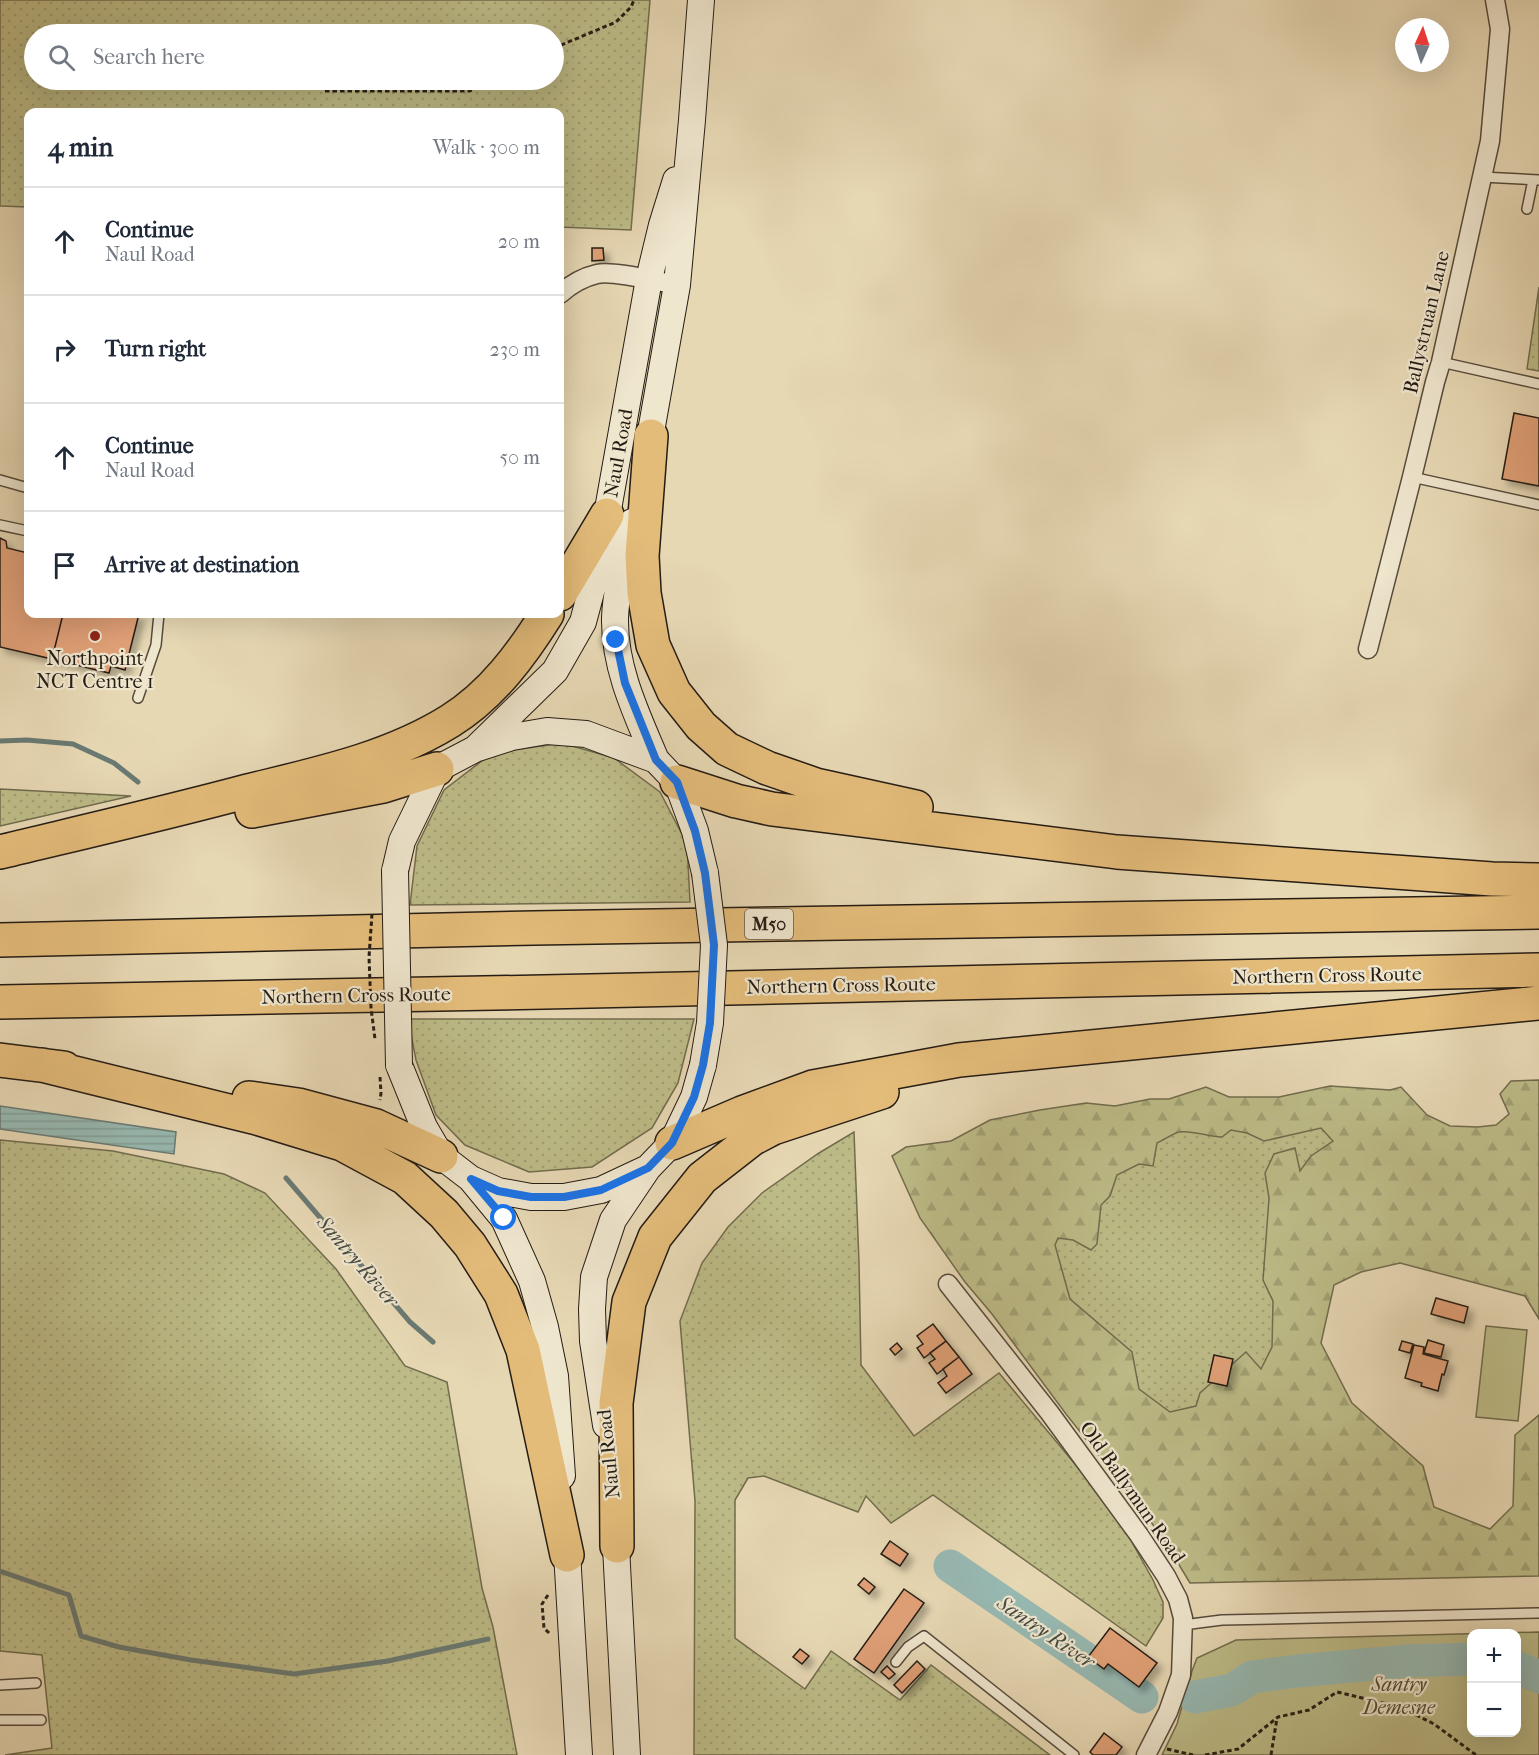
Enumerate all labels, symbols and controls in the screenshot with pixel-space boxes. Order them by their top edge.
north arrow [1395,18,1449,72]
search box [24,24,564,90]
icon: search [45,41,78,74]
text: Search here [93,44,205,70]
text: 4 min [48,132,113,163]
text: Walk · 300 m [433,136,540,159]
text: Continue [105,217,194,243]
icon: ahead [48,225,81,258]
text: 20 m [498,230,540,253]
text: Naul Road [105,243,195,266]
street label: Ballystruan Lane [1399,248,1454,396]
icon: right [48,333,81,366]
text: Turn right [105,336,206,362]
text: 230 m [490,338,540,361]
street label: Naul Road [599,406,638,499]
text: Continue [105,433,194,459]
icon: ahead [48,441,81,474]
text: 50 m [499,446,540,469]
text: Naul Road [105,459,195,482]
icon: arrive [48,549,81,582]
text: Arrive at destination [105,552,299,578]
route end [602,626,628,652]
marker: Northpoint NCT Centre 1 [88,629,102,643]
place label: Northpoint NCT Centre 1 [36,647,154,693]
road number: M50 [745,909,793,939]
street label: Northern Cross Route [1232,962,1422,989]
street label: Northern Cross Route [746,972,936,999]
street label: Northern Cross Route [261,982,451,1009]
route start [490,1204,516,1230]
water label: Santry River [311,1210,405,1313]
street label: Naul Road [592,1407,625,1500]
street label: Old Ballymun Road [1075,1417,1191,1569]
water label: Santry River [992,1590,1101,1674]
map controls [1467,1629,1521,1737]
button: + [1467,1629,1521,1683]
park label: Santry Demesne [1361,1673,1436,1719]
button: − [1467,1683,1521,1737]

